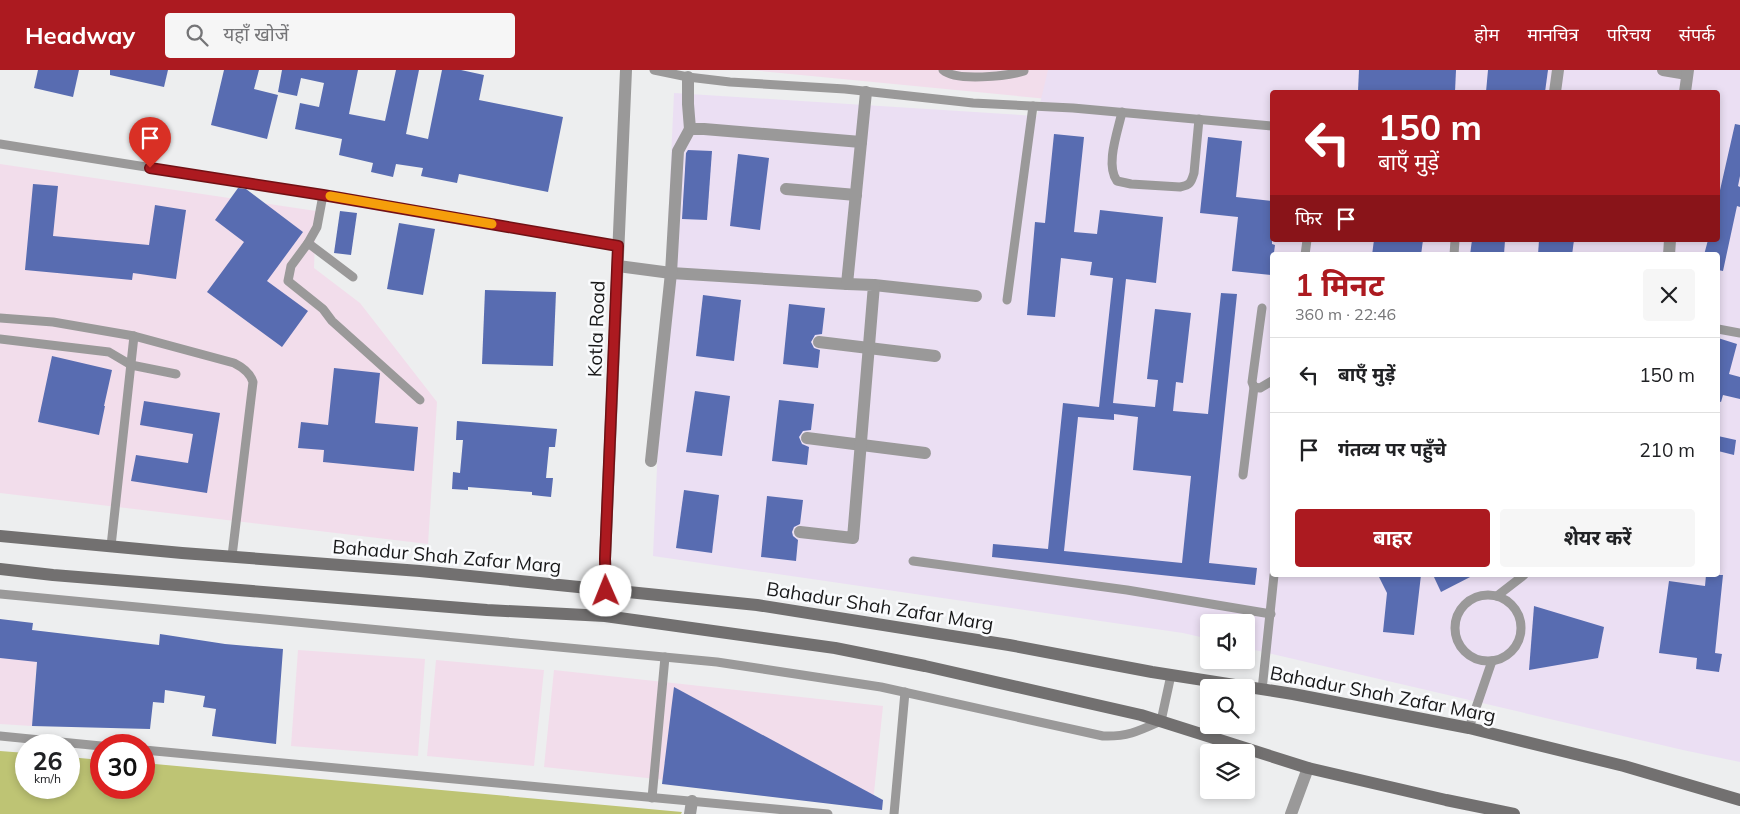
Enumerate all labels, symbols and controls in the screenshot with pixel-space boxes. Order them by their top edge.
search box [165,13,515,58]
text: Headway [25,20,135,50]
icon: search [183,21,211,49]
text: यहाँ खोजें [223,22,289,46]
text: होम [1474,23,1499,46]
text: मानचित्र [1527,23,1579,46]
text: परिचय [1607,23,1651,46]
text: संपर्क [1679,23,1715,46]
text: 150 m [1378,105,1482,149]
icon: left [1295,110,1360,175]
pin [129,117,171,168]
icon: arrive [136,124,164,152]
text: बाएँ मुड़ें [1378,148,1439,176]
icon: arrive [1332,205,1360,233]
text: फिर [1295,206,1322,230]
text: 1 मिनट [1295,266,1384,304]
button: close [1643,269,1695,321]
street label: Kotla Road [582,280,610,378]
text: 360 m · 22:46 [1295,304,1396,324]
icon: left [1295,361,1323,389]
text: बाएँ मुड़ें [1338,362,1395,386]
text: 150 m [1639,363,1695,387]
icon: arrive [1295,436,1323,464]
text: गंतव्य पर पहुँचे [1338,437,1446,461]
text: 210 m [1639,438,1695,462]
button: बाहर [1295,509,1490,567]
button: शेयर करें [1500,509,1695,567]
street label: Bahadur Shah Zafar Marg [332,534,562,578]
position arrow [579,564,631,616]
street label: Bahadur Shah Zafar Marg [765,576,995,636]
map controls [1200,614,1255,799]
button: sound [1200,614,1255,669]
street label: Bahadur Shah Zafar Marg [1268,660,1498,728]
button: search [1200,679,1255,734]
speed limit sign: 30 [90,734,155,799]
button: layers [1200,744,1255,799]
text: 26 [32,745,63,776]
text: km/h [34,771,61,786]

